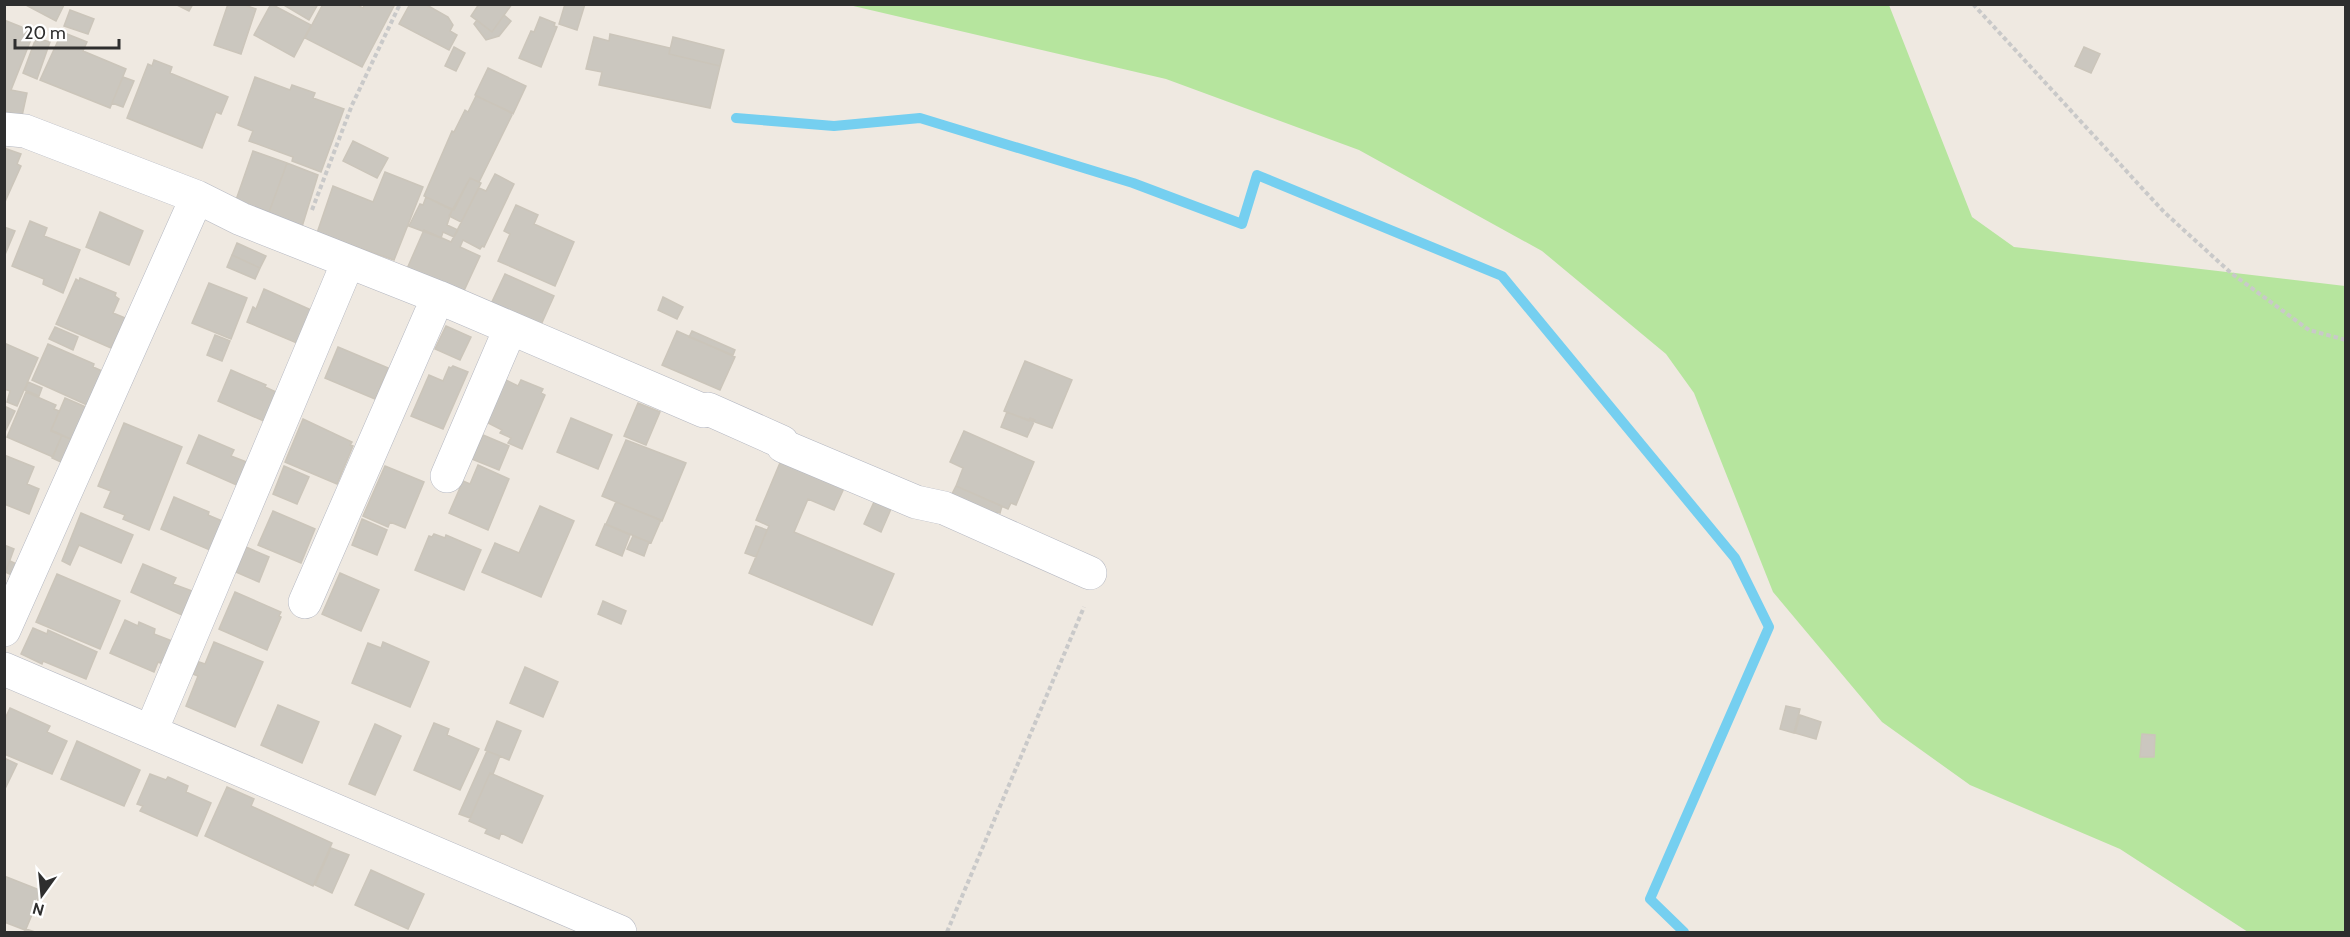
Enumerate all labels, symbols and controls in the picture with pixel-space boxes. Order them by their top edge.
scale bar [15,12,118,50]
text: 20 m [24,22,66,44]
north arrow [12,865,72,925]
text: N [30,898,46,920]

